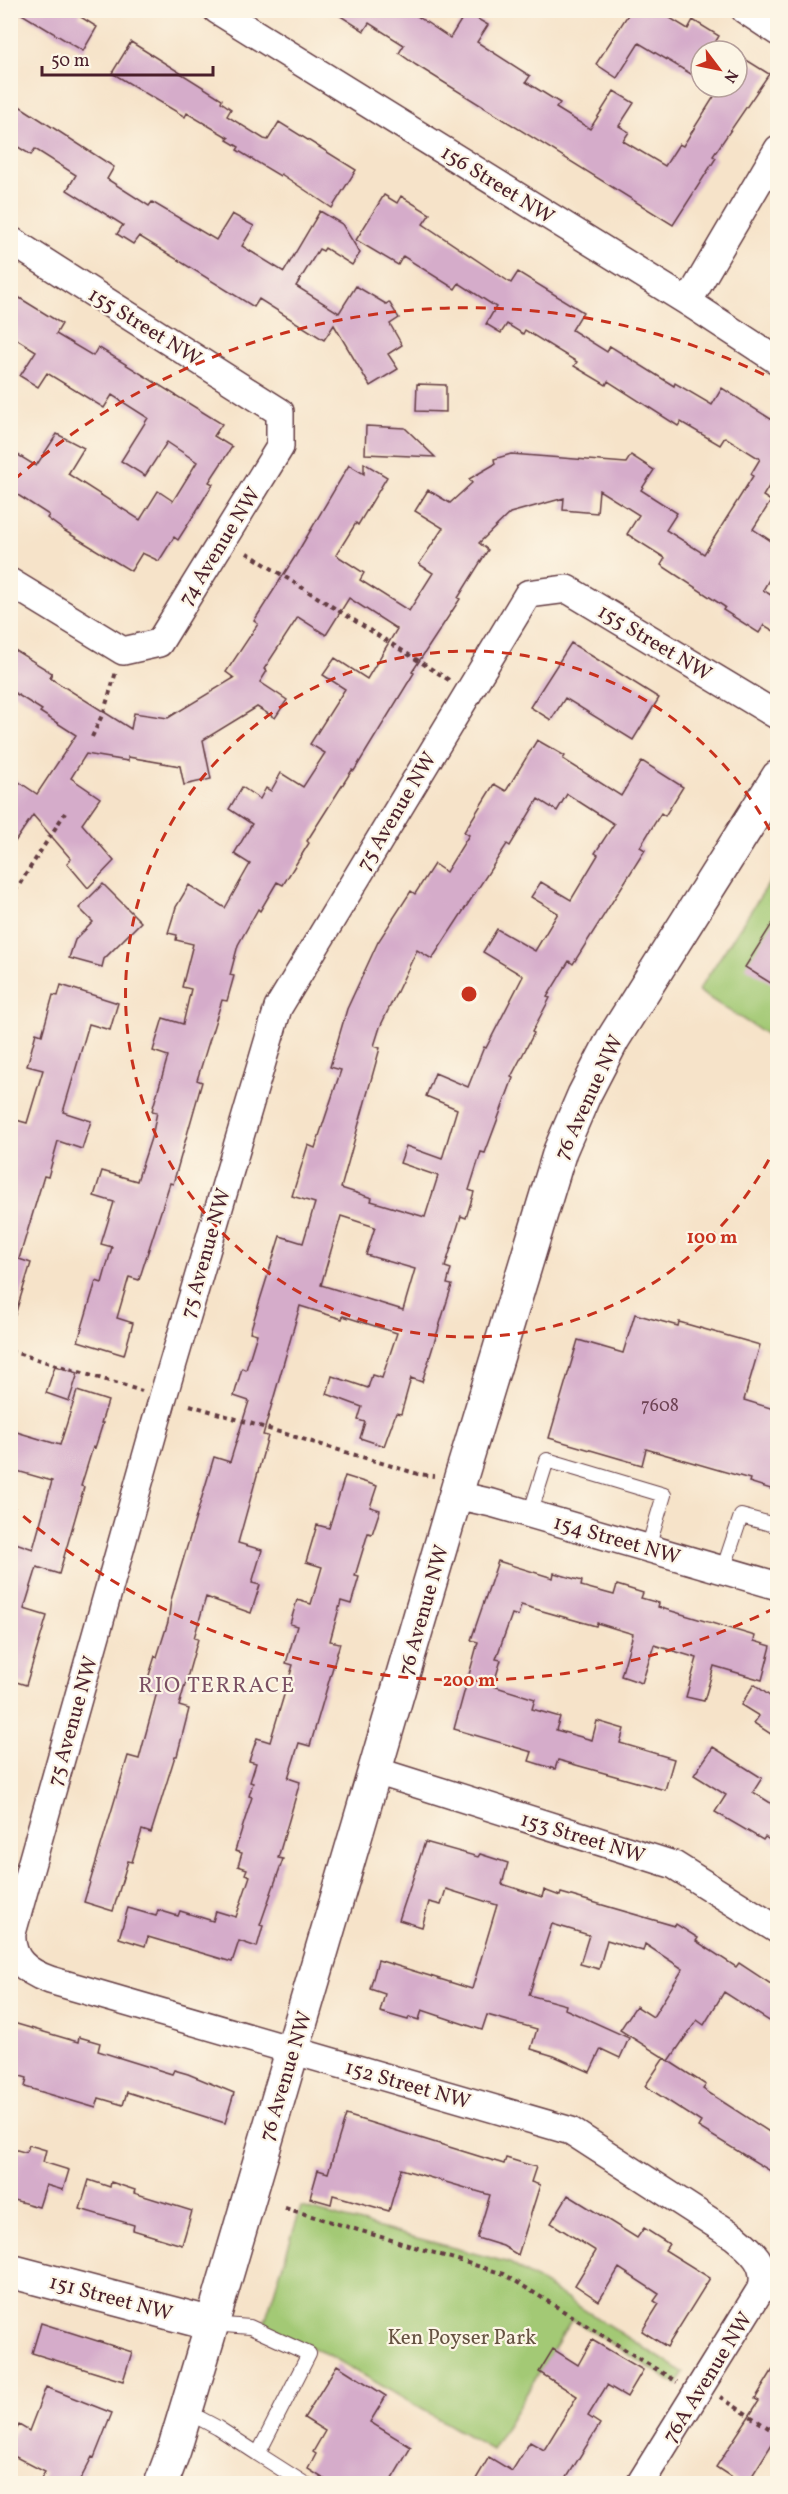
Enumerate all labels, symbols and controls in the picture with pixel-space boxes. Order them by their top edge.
scale bar [42,39,213,77]
north arrow [689,39,749,99]
text: 50 m [51,49,90,74]
text: N [717,65,742,87]
street label: 156 Street NW [435,139,560,232]
street label: 155 Street NW [82,281,206,374]
street label: 74 Avenue NW [172,482,268,611]
street label: 155 Street NW [592,598,717,689]
street label: 75 Avenue NW [350,747,444,877]
centre of rings [459,984,479,1004]
street label: 76 Avenue NW [548,1031,631,1165]
street label: 75 Avenue NW [174,1185,239,1322]
text: 100 m [687,1226,737,1251]
house number: 7608 [641,1394,679,1419]
street label: 154 Street NW [550,1508,683,1572]
street label: 76 Avenue NW [392,1542,457,1679]
street label: 75 Avenue NW [41,1653,106,1790]
text: 200 m [443,1669,495,1694]
district label: RIO TERRACE [138,1671,296,1702]
street label: 153 Street NW [517,1806,649,1871]
street label: 76 Avenue NW [253,2008,320,2145]
street label: 152 Street NW [341,2054,474,2117]
street label: 151 Street NW [46,2268,175,2329]
street label: 76A Avenue NW [656,2307,760,2449]
park label: Ken Poyser Park [387,2324,537,2353]

